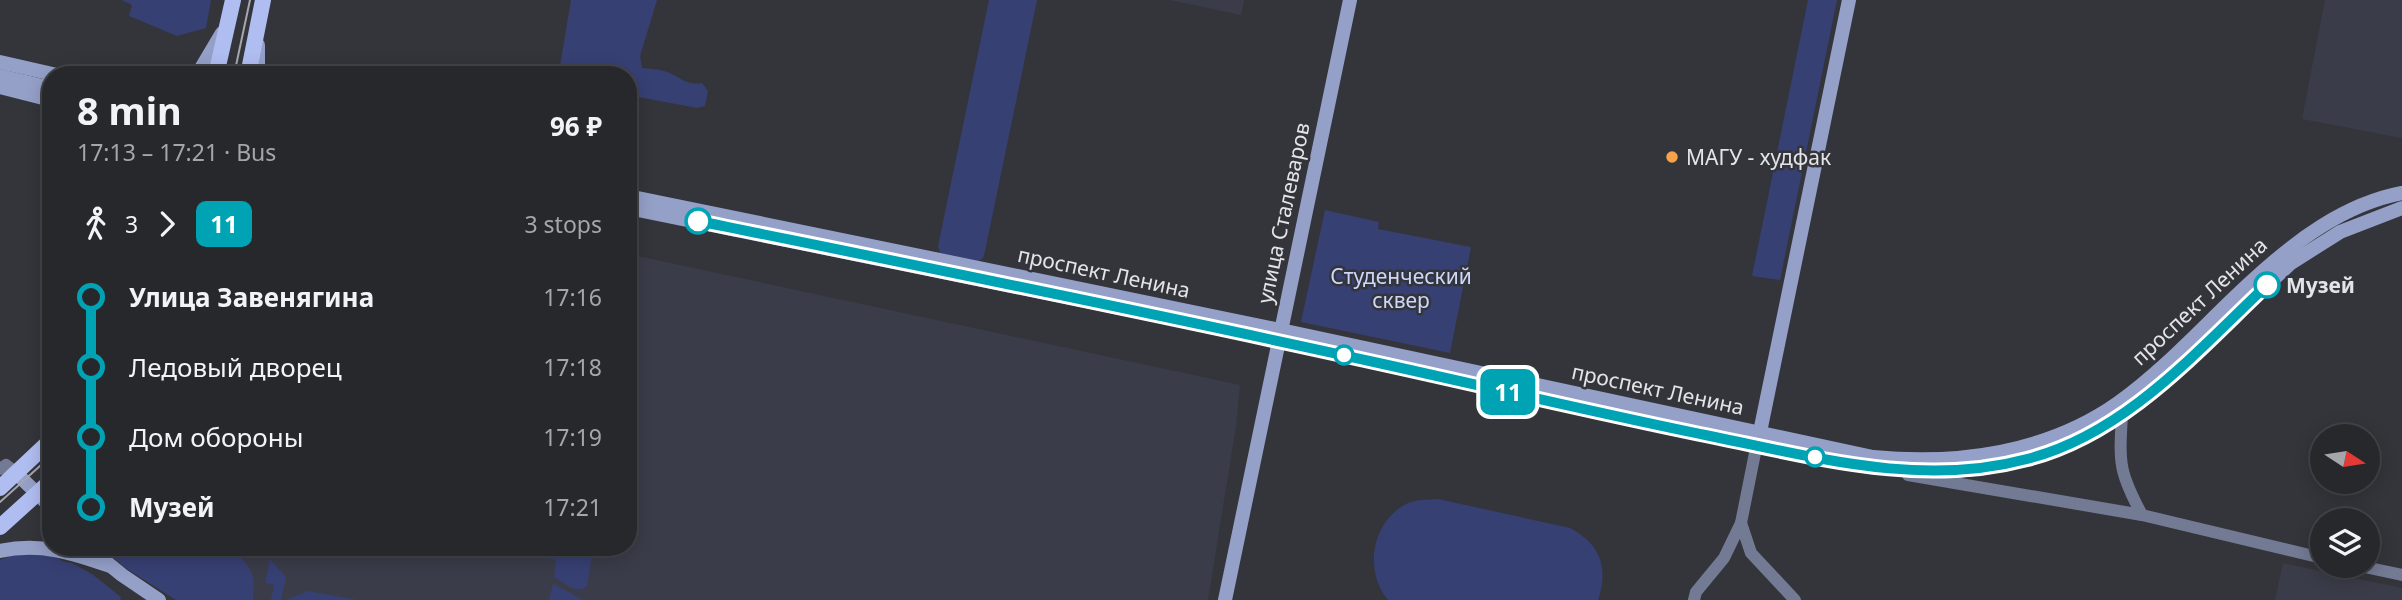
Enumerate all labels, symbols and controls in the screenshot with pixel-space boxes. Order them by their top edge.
text: 8 min [77,84,182,136]
text: 96 ₽ [550,108,602,144]
street label: улица Сталеваров [1250,120,1316,306]
text: 17:13 – 17:21 · Bus [77,136,276,168]
place label: МАГУ - худфак [1686,143,1831,171]
marker: МАГУ - худфак [1664,149,1680,165]
icon: walk [77,205,115,243]
icon: forward [148,205,186,243]
text: 11 [210,207,238,240]
text: 3 [125,208,138,240]
text: 3 stops [524,208,602,240]
unlabelled marker [685,208,711,234]
street label: проспект Ленина [2125,231,2273,371]
street label: проспект Ленина [1015,240,1193,304]
park label: Студенческий сквер [1330,262,1472,314]
place label: Музей [2286,271,2355,299]
marker: Музей [2254,272,2280,298]
text: Улица Завенягина [129,279,374,315]
text: 17:16 [543,281,602,313]
unlabelled marker [1334,345,1354,365]
text: Ледовый дворец [129,349,342,385]
text: 17:18 [543,351,602,383]
street label: проспект Ленина [1569,357,1747,421]
line badge: 11 [1476,369,1540,415]
text: 11 [1494,375,1522,408]
text: Дом обороны [129,419,304,455]
text: 17:19 [543,421,602,453]
north arrow [2310,424,2380,494]
map controls [2310,424,2380,578]
unlabelled marker [1805,447,1825,467]
text: Музей [129,489,214,525]
text: 17:21 [543,491,602,523]
button: layers [2310,508,2380,578]

